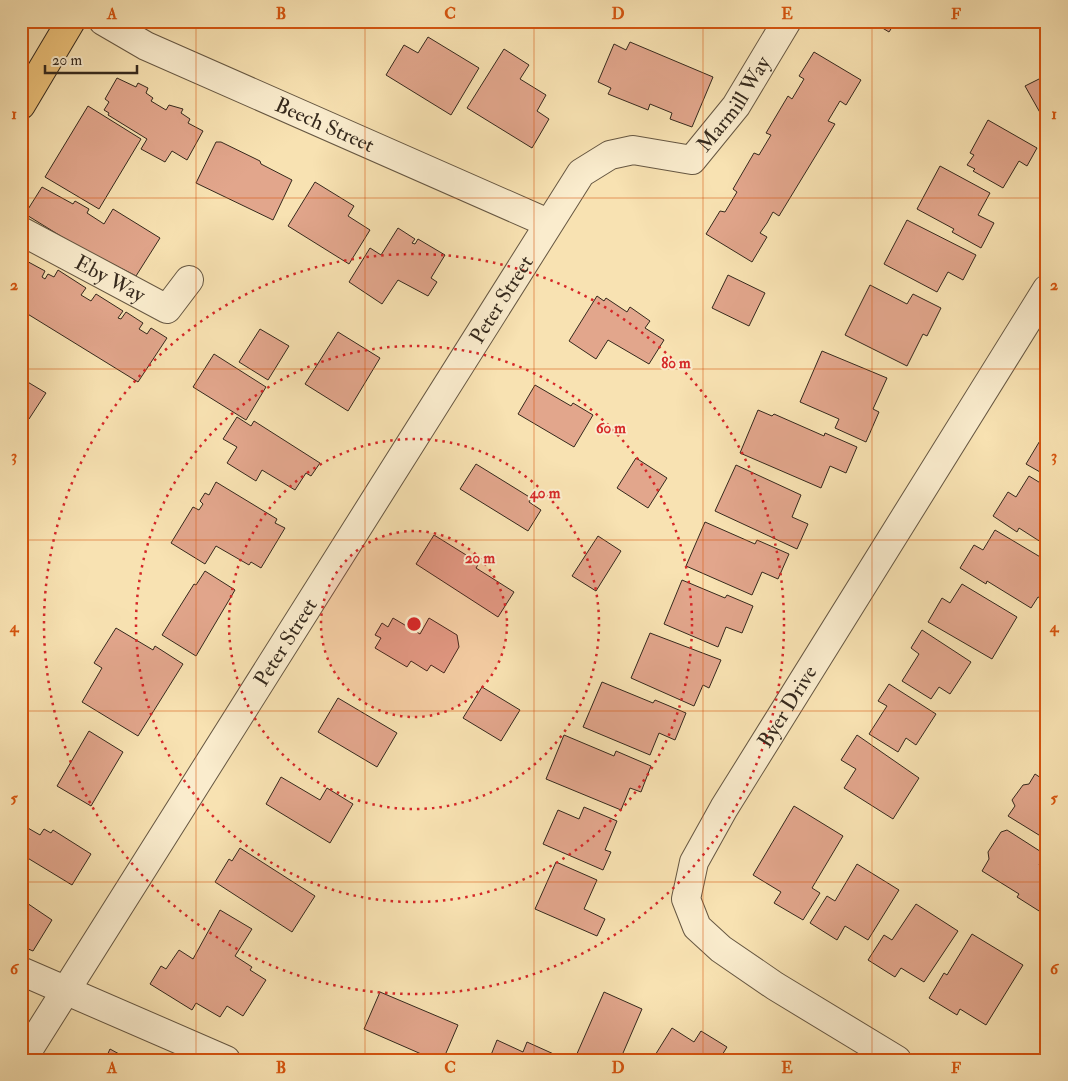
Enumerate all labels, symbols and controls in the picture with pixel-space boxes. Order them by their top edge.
text: A [106,4,118,24]
text: B [276,4,286,24]
text: C [444,4,456,24]
text: D [611,4,625,24]
text: E [781,4,793,24]
text: F [951,4,961,24]
scale bar [45,42,138,74]
text: 20 m [52,51,82,70]
street label: Marmill Way [691,51,777,158]
street label: Beech Street [271,91,379,159]
text: 1 [11,104,17,124]
text: 1 [1051,104,1057,124]
street label: Eby Way [70,249,150,309]
street label: Peter Street [464,250,540,349]
text: 2 [10,275,18,295]
text: 2 [1050,275,1058,295]
text: 80 m [661,354,691,373]
text: 60 m [596,419,626,438]
text: 3 [11,446,17,466]
text: 3 [1051,446,1057,466]
text: 40 m [529,484,561,503]
text: 20 m [465,549,495,568]
street label: Peter Street [248,593,324,691]
centre of rings [405,615,423,633]
text: 4 [9,617,20,637]
text: 4 [1049,617,1060,637]
street label: Byer Drive [752,660,823,753]
text: 5 [10,788,18,808]
text: 5 [1050,788,1058,808]
text: 6 [10,959,20,979]
text: 6 [1050,959,1060,979]
text: A [106,1058,118,1078]
text: B [276,1058,286,1078]
text: C [444,1058,456,1078]
text: D [611,1058,625,1078]
text: E [781,1058,793,1078]
text: F [951,1058,961,1078]

